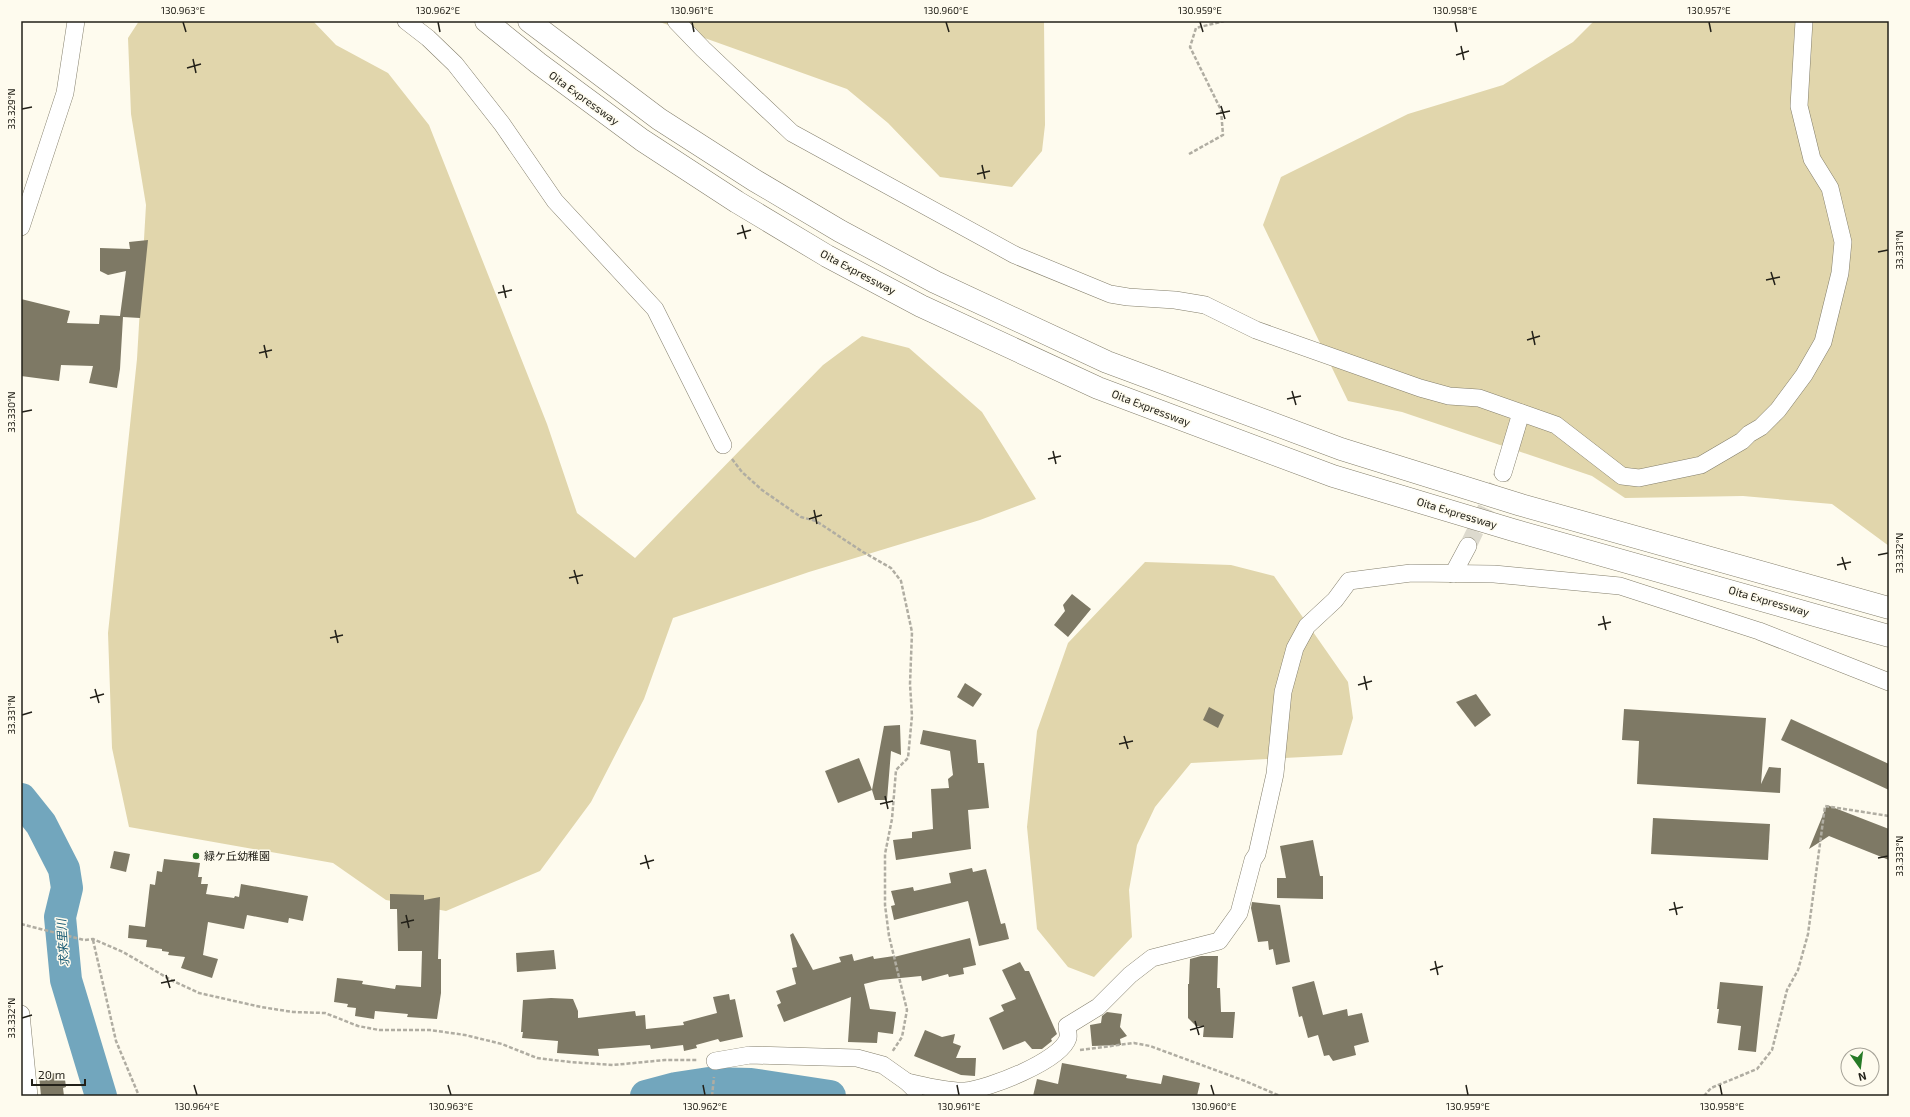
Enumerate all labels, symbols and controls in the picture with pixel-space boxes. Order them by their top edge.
text: 130.963°E [161,4,205,16]
text: 130.962°E [416,4,460,16]
text: 130.961°E [671,4,714,16]
text: 130.960°E [924,4,969,16]
text: 130.959°E [1178,4,1222,16]
text: 130.958°E [1433,4,1478,16]
text: 130.957°E [1687,4,1731,16]
street label: Oita Expressway [547,68,622,127]
text: 33.329°N [5,89,17,130]
text: 33.331°N [1893,230,1905,270]
street label: Oita Expressway [818,246,898,297]
street label: Oita Expressway [1110,387,1193,429]
text: 33.330°N [5,391,17,433]
street label: Oita Expressway [1415,494,1499,531]
text: 33.332°N [1893,533,1905,573]
street label: Oita Expressway [1727,583,1811,618]
text: 33.331°N [5,695,17,735]
text: 33.333°N [1893,836,1905,876]
place label: 緑ケ丘幼稚園 [204,849,270,862]
marker: 緑ケ丘幼稚園 [191,851,201,861]
water label: 求来里川 [53,917,71,968]
text: 33.332°N [5,998,17,1038]
north arrow [1840,1047,1880,1087]
scale bar [32,1061,85,1087]
text: 20 m [38,1067,65,1081]
text: N [1857,1070,1868,1084]
text: 130.964°E [175,1100,220,1112]
text: 130.963°E [429,1100,473,1112]
text: 130.962°E [683,1100,727,1112]
text: 130.961°E [938,1100,981,1112]
text: 130.960°E [1192,1100,1237,1112]
text: 130.959°E [1446,1100,1490,1112]
text: 130.958°E [1700,1100,1745,1112]

